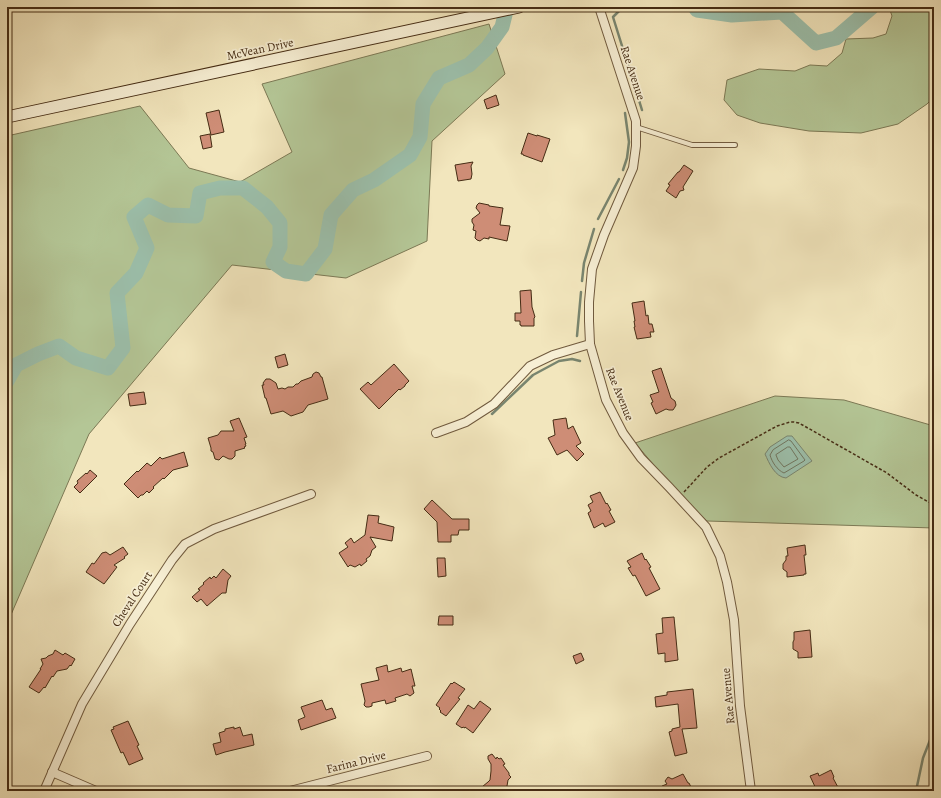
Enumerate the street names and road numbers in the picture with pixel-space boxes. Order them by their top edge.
street label: McVean Drive [225,34,295,64]
street label: Rae Avenue [617,44,649,102]
street label: Rae Avenue [602,365,638,423]
street label: Cheval Court [108,568,156,630]
street label: Rae Avenue [718,667,738,725]
street label: Farina Drive [325,747,387,777]

